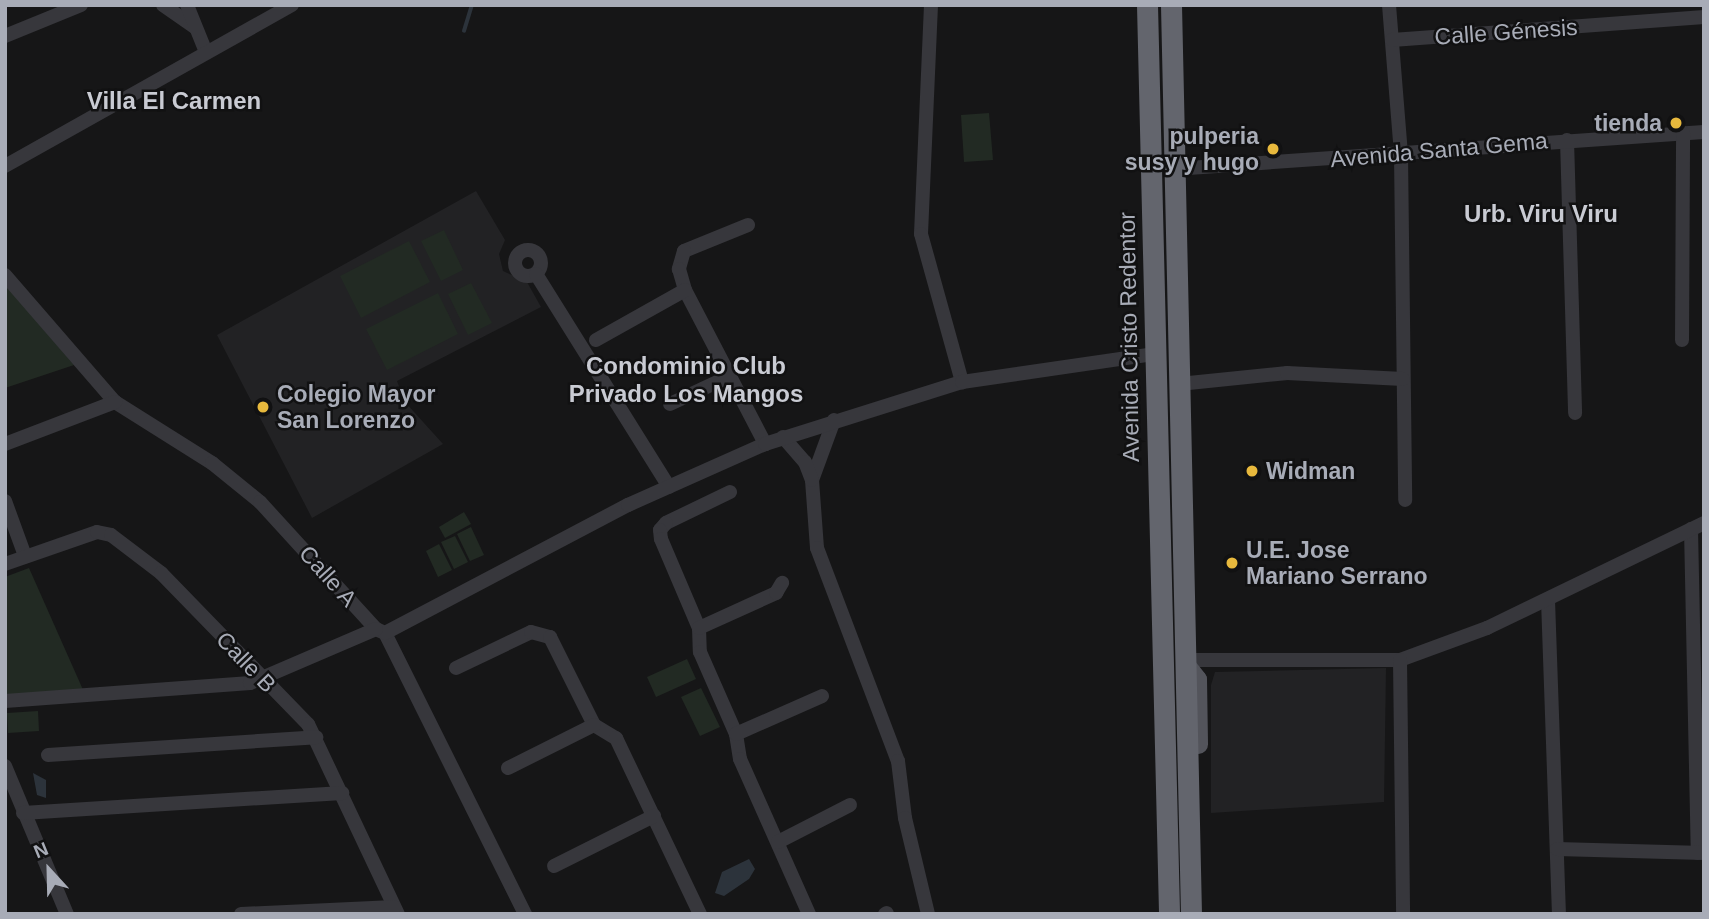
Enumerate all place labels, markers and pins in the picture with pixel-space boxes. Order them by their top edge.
place label: tienda [1594,109,1662,137]
marker: tienda [1668,115,1684,131]
place label: pulperia susy y hugo [1125,122,1259,176]
marker: pulperia susy y hugo [1265,141,1281,157]
place label: Colegio Mayor San Lorenzo [277,380,435,434]
marker: Colegio Mayor San Lorenzo [255,399,271,415]
place label: Widman [1266,457,1355,485]
marker: Widman [1244,463,1260,479]
place label: U.E. Jose Mariano Serrano [1246,536,1427,590]
marker: U.E. Jose Mariano Serrano [1224,555,1240,571]

